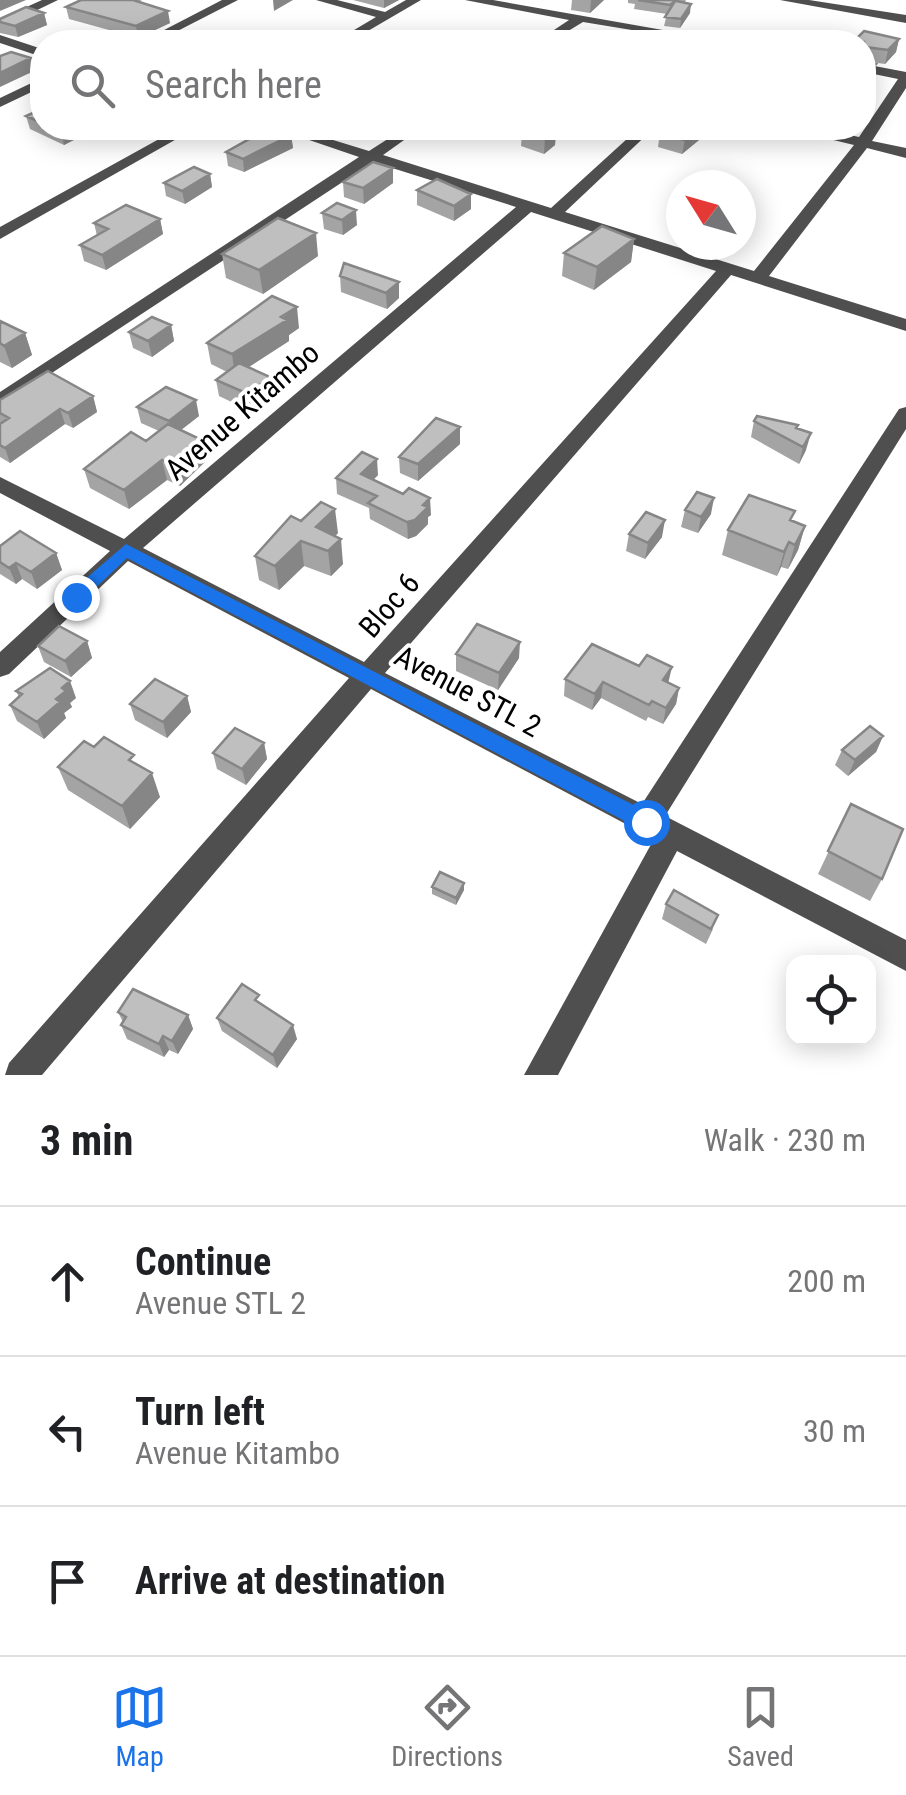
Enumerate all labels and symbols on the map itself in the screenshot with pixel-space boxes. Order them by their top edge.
north arrow [666,170,756,260]
street label: Avenue Kitambo [158,335,326,487]
street label: Bloc 6 [352,566,426,644]
route end [54,575,100,621]
street label: Avenue STL 2 [389,638,547,744]
route start [624,800,670,846]

